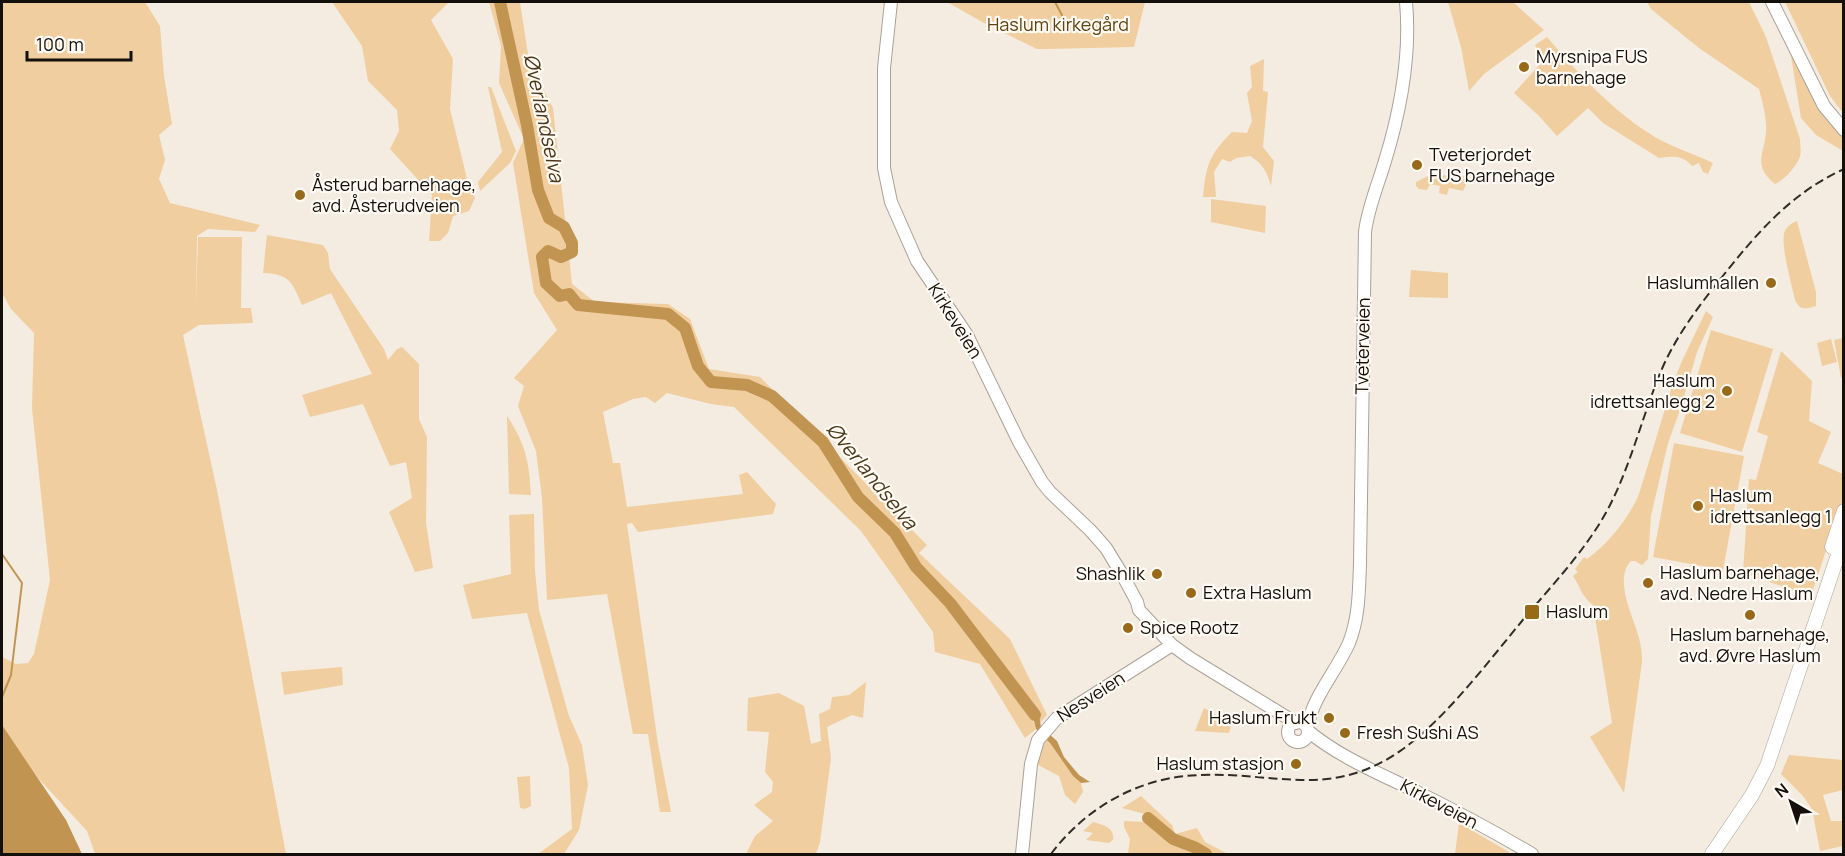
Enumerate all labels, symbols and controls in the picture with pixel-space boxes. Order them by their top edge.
park label: Haslum kirkegård [987,12,1129,36]
scale bar [27,24,130,62]
text: 100 m [36,32,84,56]
place label: Myrsnipa FUS barnehage [1536,44,1648,89]
water label: Øverlandselva [518,51,571,185]
marker: Myrsnipa FUS barnehage [1517,60,1531,74]
place label: Tveterjordet FUS barnehage [1429,142,1555,187]
marker: Tveterjordet FUS barnehage [1410,158,1424,172]
place label: Åsterud barnehage, avd. Åsterudveien [312,172,476,217]
marker: Åsterud barnehage, avd. Åsterudveien [293,188,307,202]
place label: Haslumhallen [1647,270,1759,294]
marker: Haslumhallen [1764,276,1778,290]
street label: Kirkeveien [923,278,988,363]
street label: Tveterveien [1349,297,1375,395]
place label: Haslum idrettsanlegg 2 [1590,368,1715,413]
marker: Haslum idrettsanlegg 2 [1720,384,1734,398]
water label: Øverlandselva [821,417,924,535]
place label: Haslum idrettsanlegg 1 [1710,483,1832,528]
marker: Haslum idrettsanlegg 1 [1691,499,1705,513]
place label: Haslum barnehage, avd. Nedre Haslum [1660,560,1820,605]
place label: Shashlik [1076,561,1146,585]
marker: Shashlik [1150,567,1164,581]
marker: Haslum barnehage, avd. Nedre Haslum [1641,576,1655,590]
place label: Extra Haslum [1203,580,1312,604]
marker: Extra Haslum [1184,586,1198,600]
place label: Haslum [1546,599,1608,623]
marker: Haslum [1523,603,1541,621]
marker: Haslum barnehage, avd. Øvre Haslum [1743,608,1757,622]
place label: Spice Rootz [1140,615,1239,639]
marker: Spice Rootz [1121,621,1135,635]
place label: Haslum barnehage, avd. Øvre Haslum [1670,622,1830,667]
street label: Nesveien [1052,665,1129,727]
place label: Haslum Frukt [1209,705,1317,729]
marker: Haslum Frukt [1322,711,1336,725]
place label: Fresh Sushi AS [1357,720,1479,744]
marker: Fresh Sushi AS [1338,726,1352,740]
place label: Haslum stasjon [1157,751,1284,775]
marker: Haslum stasjon [1289,757,1303,771]
north arrow [1761,772,1821,832]
street label: Kirkeveien [1396,773,1483,834]
text: N [1770,778,1793,803]

